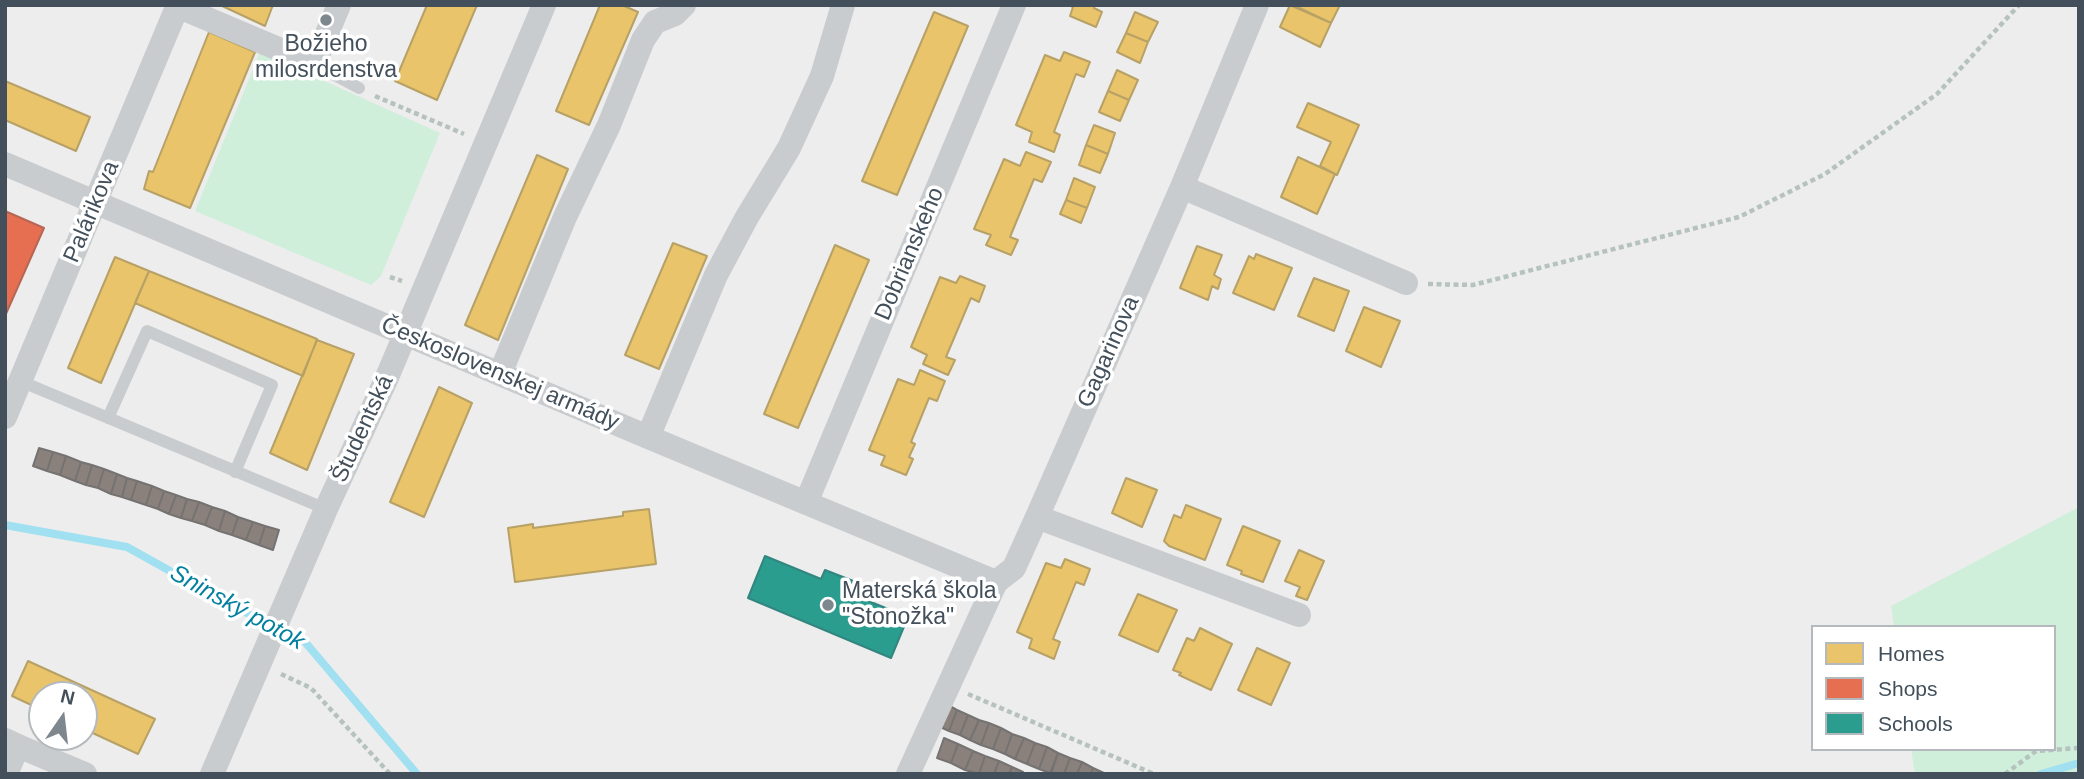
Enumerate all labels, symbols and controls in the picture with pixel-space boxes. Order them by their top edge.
marker: Božieho milosrdenstva [318,12,334,28]
place label: Božieho milosrdenstva [255,31,397,85]
street label: Palárikova [58,157,126,267]
street label: Dobrianskeho [870,183,950,325]
street label: Gagarinova [1072,292,1146,412]
street label: Československej armády [377,311,623,437]
street label: Študentská [326,371,400,487]
water label: Sninský potok [165,559,309,657]
place label: Materská škola "Stonožka" [842,578,997,632]
marker: Materská škola "Stonožka" [820,597,836,613]
legend [1811,625,2056,751]
text: Homes [1878,642,1945,665]
text: Shops [1878,677,1938,700]
north arrow [28,681,98,751]
text: N [59,685,77,709]
text: Schools [1878,712,1953,735]

